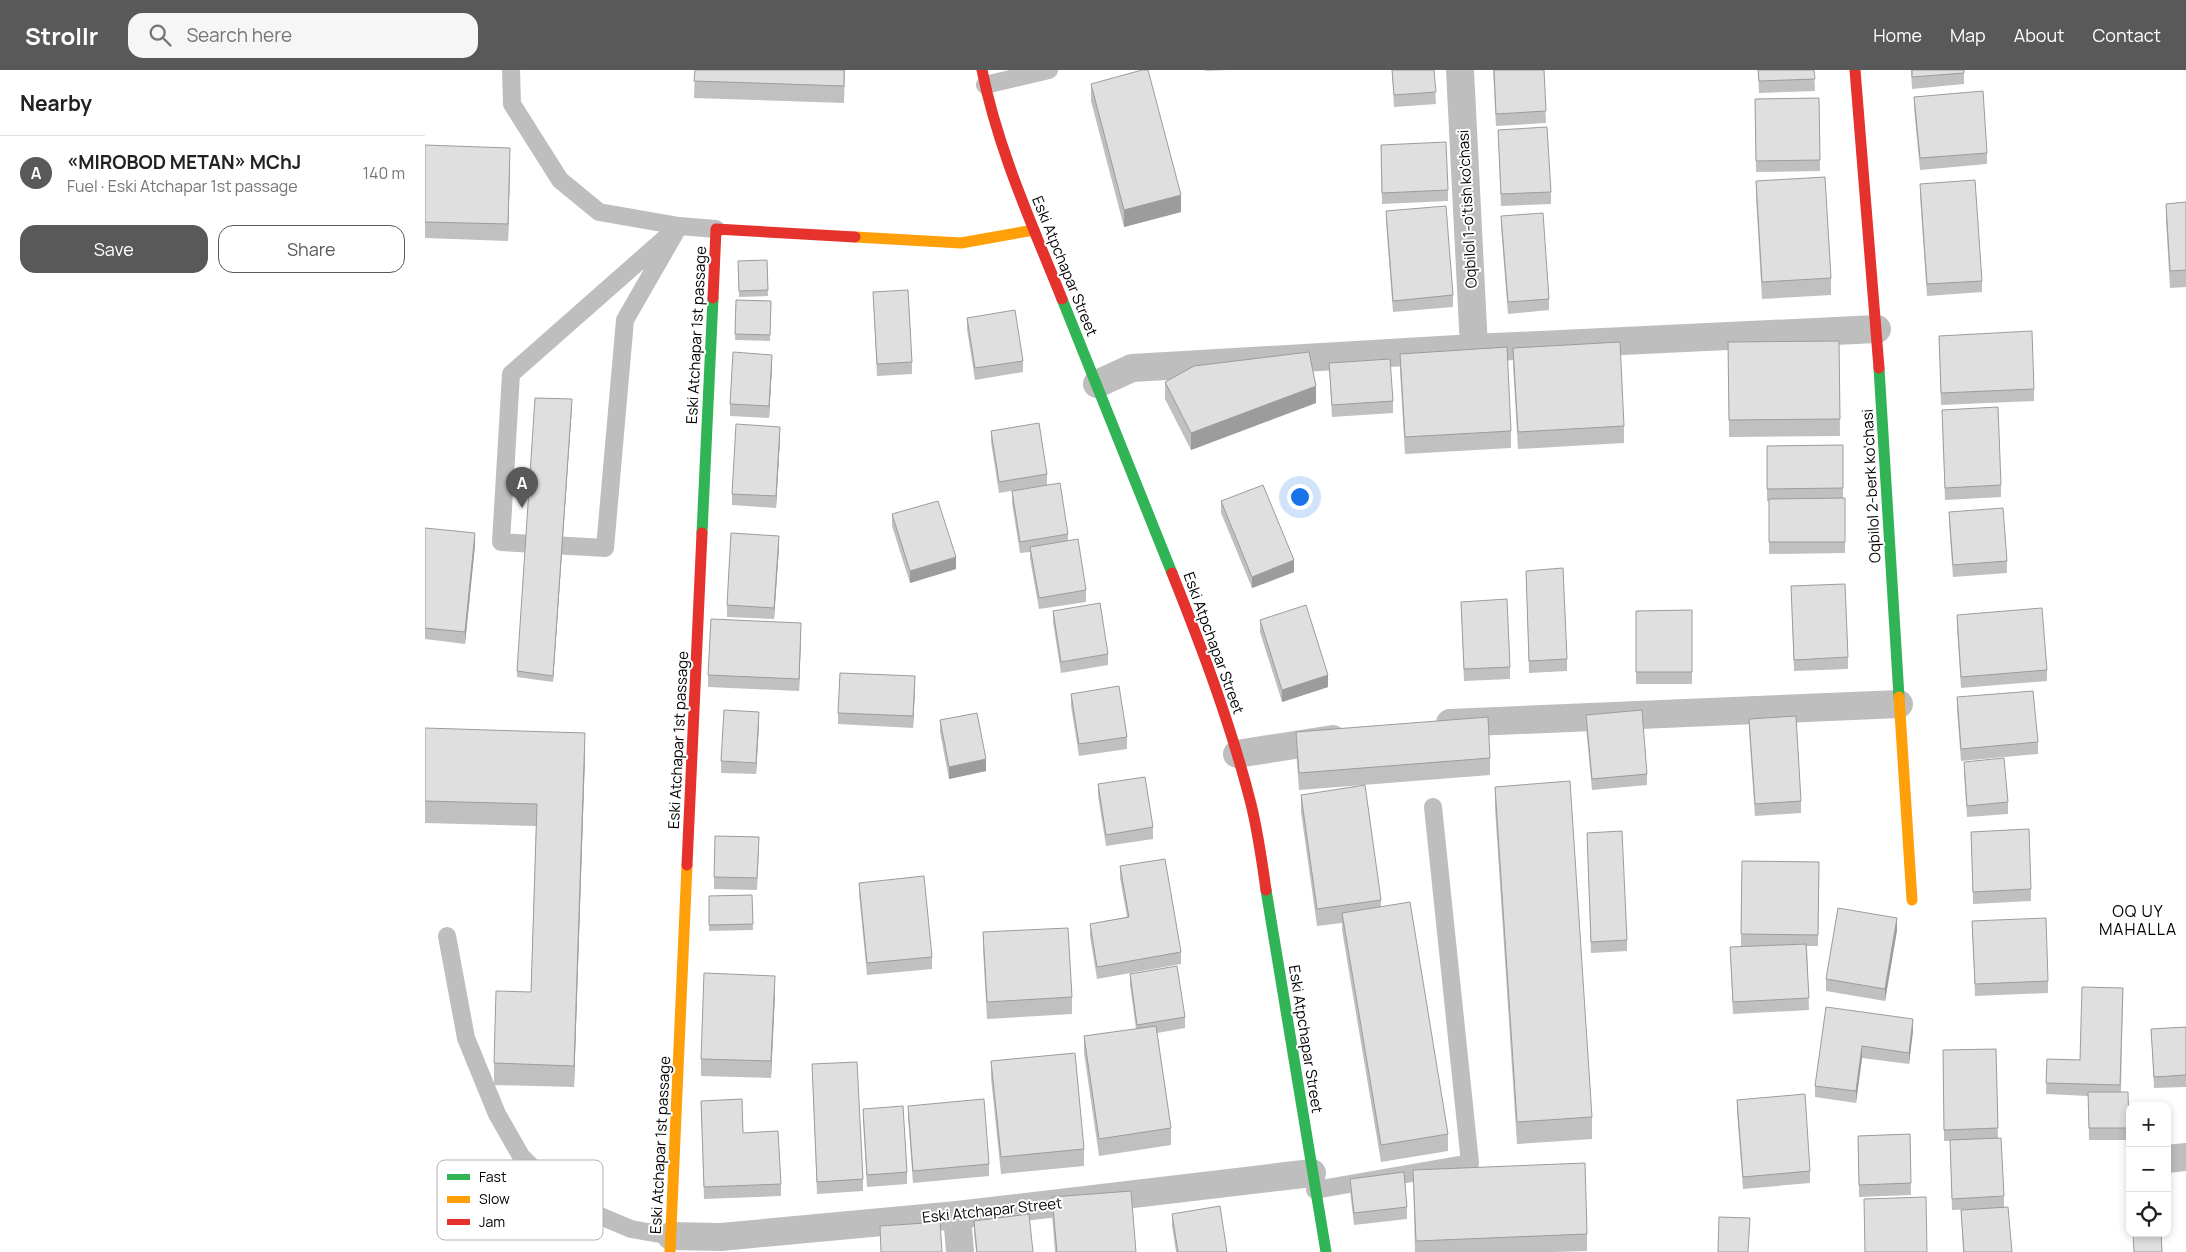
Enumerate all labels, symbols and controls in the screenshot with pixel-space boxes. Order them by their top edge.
search box [128,13,478,58]
text: Strollr [25,19,98,52]
icon: search [146,21,174,49]
text: Search here [186,22,292,48]
text: Home [1873,23,1922,47]
text: Map [1950,23,1986,47]
text: About [2014,23,2064,47]
text: Contact [2092,23,2161,47]
text: Nearby [20,89,92,117]
street label: Oqbilol 1-o'tish ko'chasi [1452,129,1482,289]
text: «MIROBOD METAN» MChJ [67,149,301,175]
text: A [31,162,41,184]
text: 140 m [363,162,405,184]
text: Fuel · Eski Atchapar 1st passage [67,175,298,197]
street label: Eski Atpchapar Street [1027,193,1103,339]
button: Save [20,225,208,273]
button: Share [218,225,405,273]
street label: Eski Atchapar 1st passage [681,245,711,424]
street label: Oqbilol 2-berk ko'chasi [1856,408,1886,564]
pin: A [506,467,538,508]
your location [1287,484,1313,510]
street label: Eski Atpchapar Street [1179,569,1249,717]
street label: Eski Atchapar 1st passage [663,650,693,829]
district label: OQ UY MAHALLA [2099,900,2177,940]
street label: Eski Atpchapar Street [1284,963,1328,1115]
street label: Eski Atchapar 1st passage [645,1055,675,1234]
map controls [2126,1102,2171,1237]
button: + [2126,1102,2171,1147]
button: − [2126,1147,2171,1192]
legend [437,1160,603,1240]
text: Fast [479,1167,507,1186]
text: Slow [479,1189,510,1208]
street label: Eski Atchapar Street [921,1192,1063,1228]
button: locate [2126,1192,2171,1237]
text: Jam [479,1212,505,1231]

